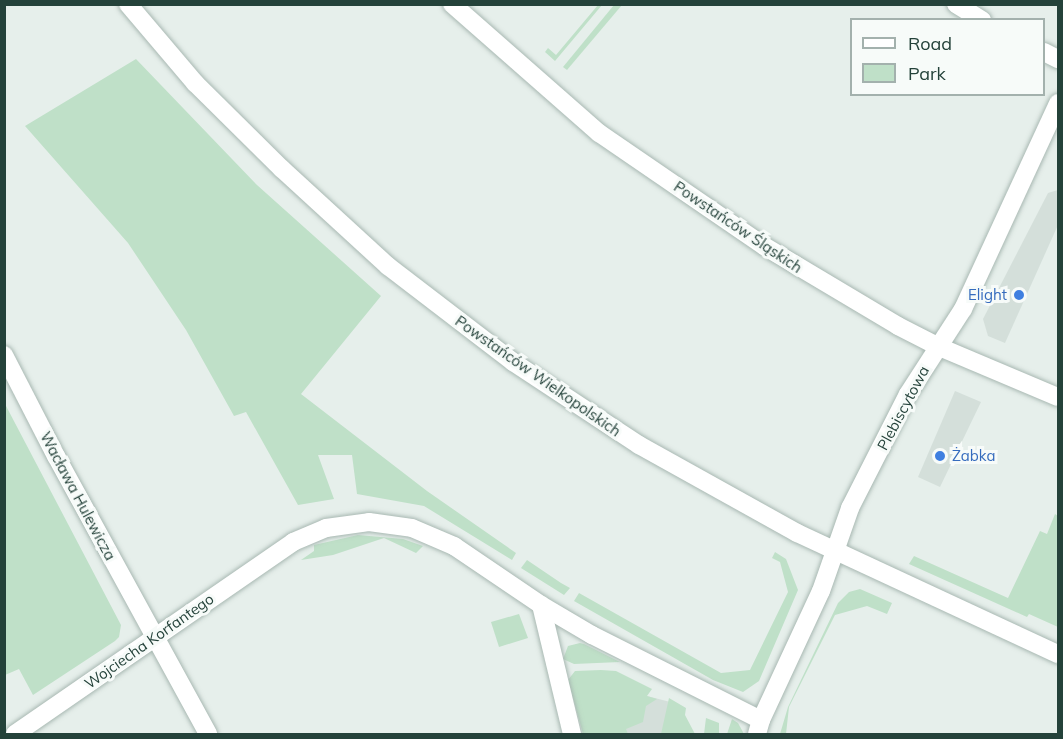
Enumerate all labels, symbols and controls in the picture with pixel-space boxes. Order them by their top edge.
legend [850,18,1045,96]
text: Road [908,32,952,55]
text: Park [908,62,946,85]
street label: Powstańców Śląskich [670,177,806,277]
place label: Elight [968,286,1007,304]
marker: Elight [1012,288,1026,302]
street label: Powstańców Wielkopolskich [452,312,624,440]
street label: Plebiscytowa [873,363,933,453]
street label: Wacława Hulewicza [36,429,120,563]
place label: Żabka [952,447,995,465]
marker: Żabka [933,449,947,463]
street label: Wojciecha Korfantego [81,590,217,692]

